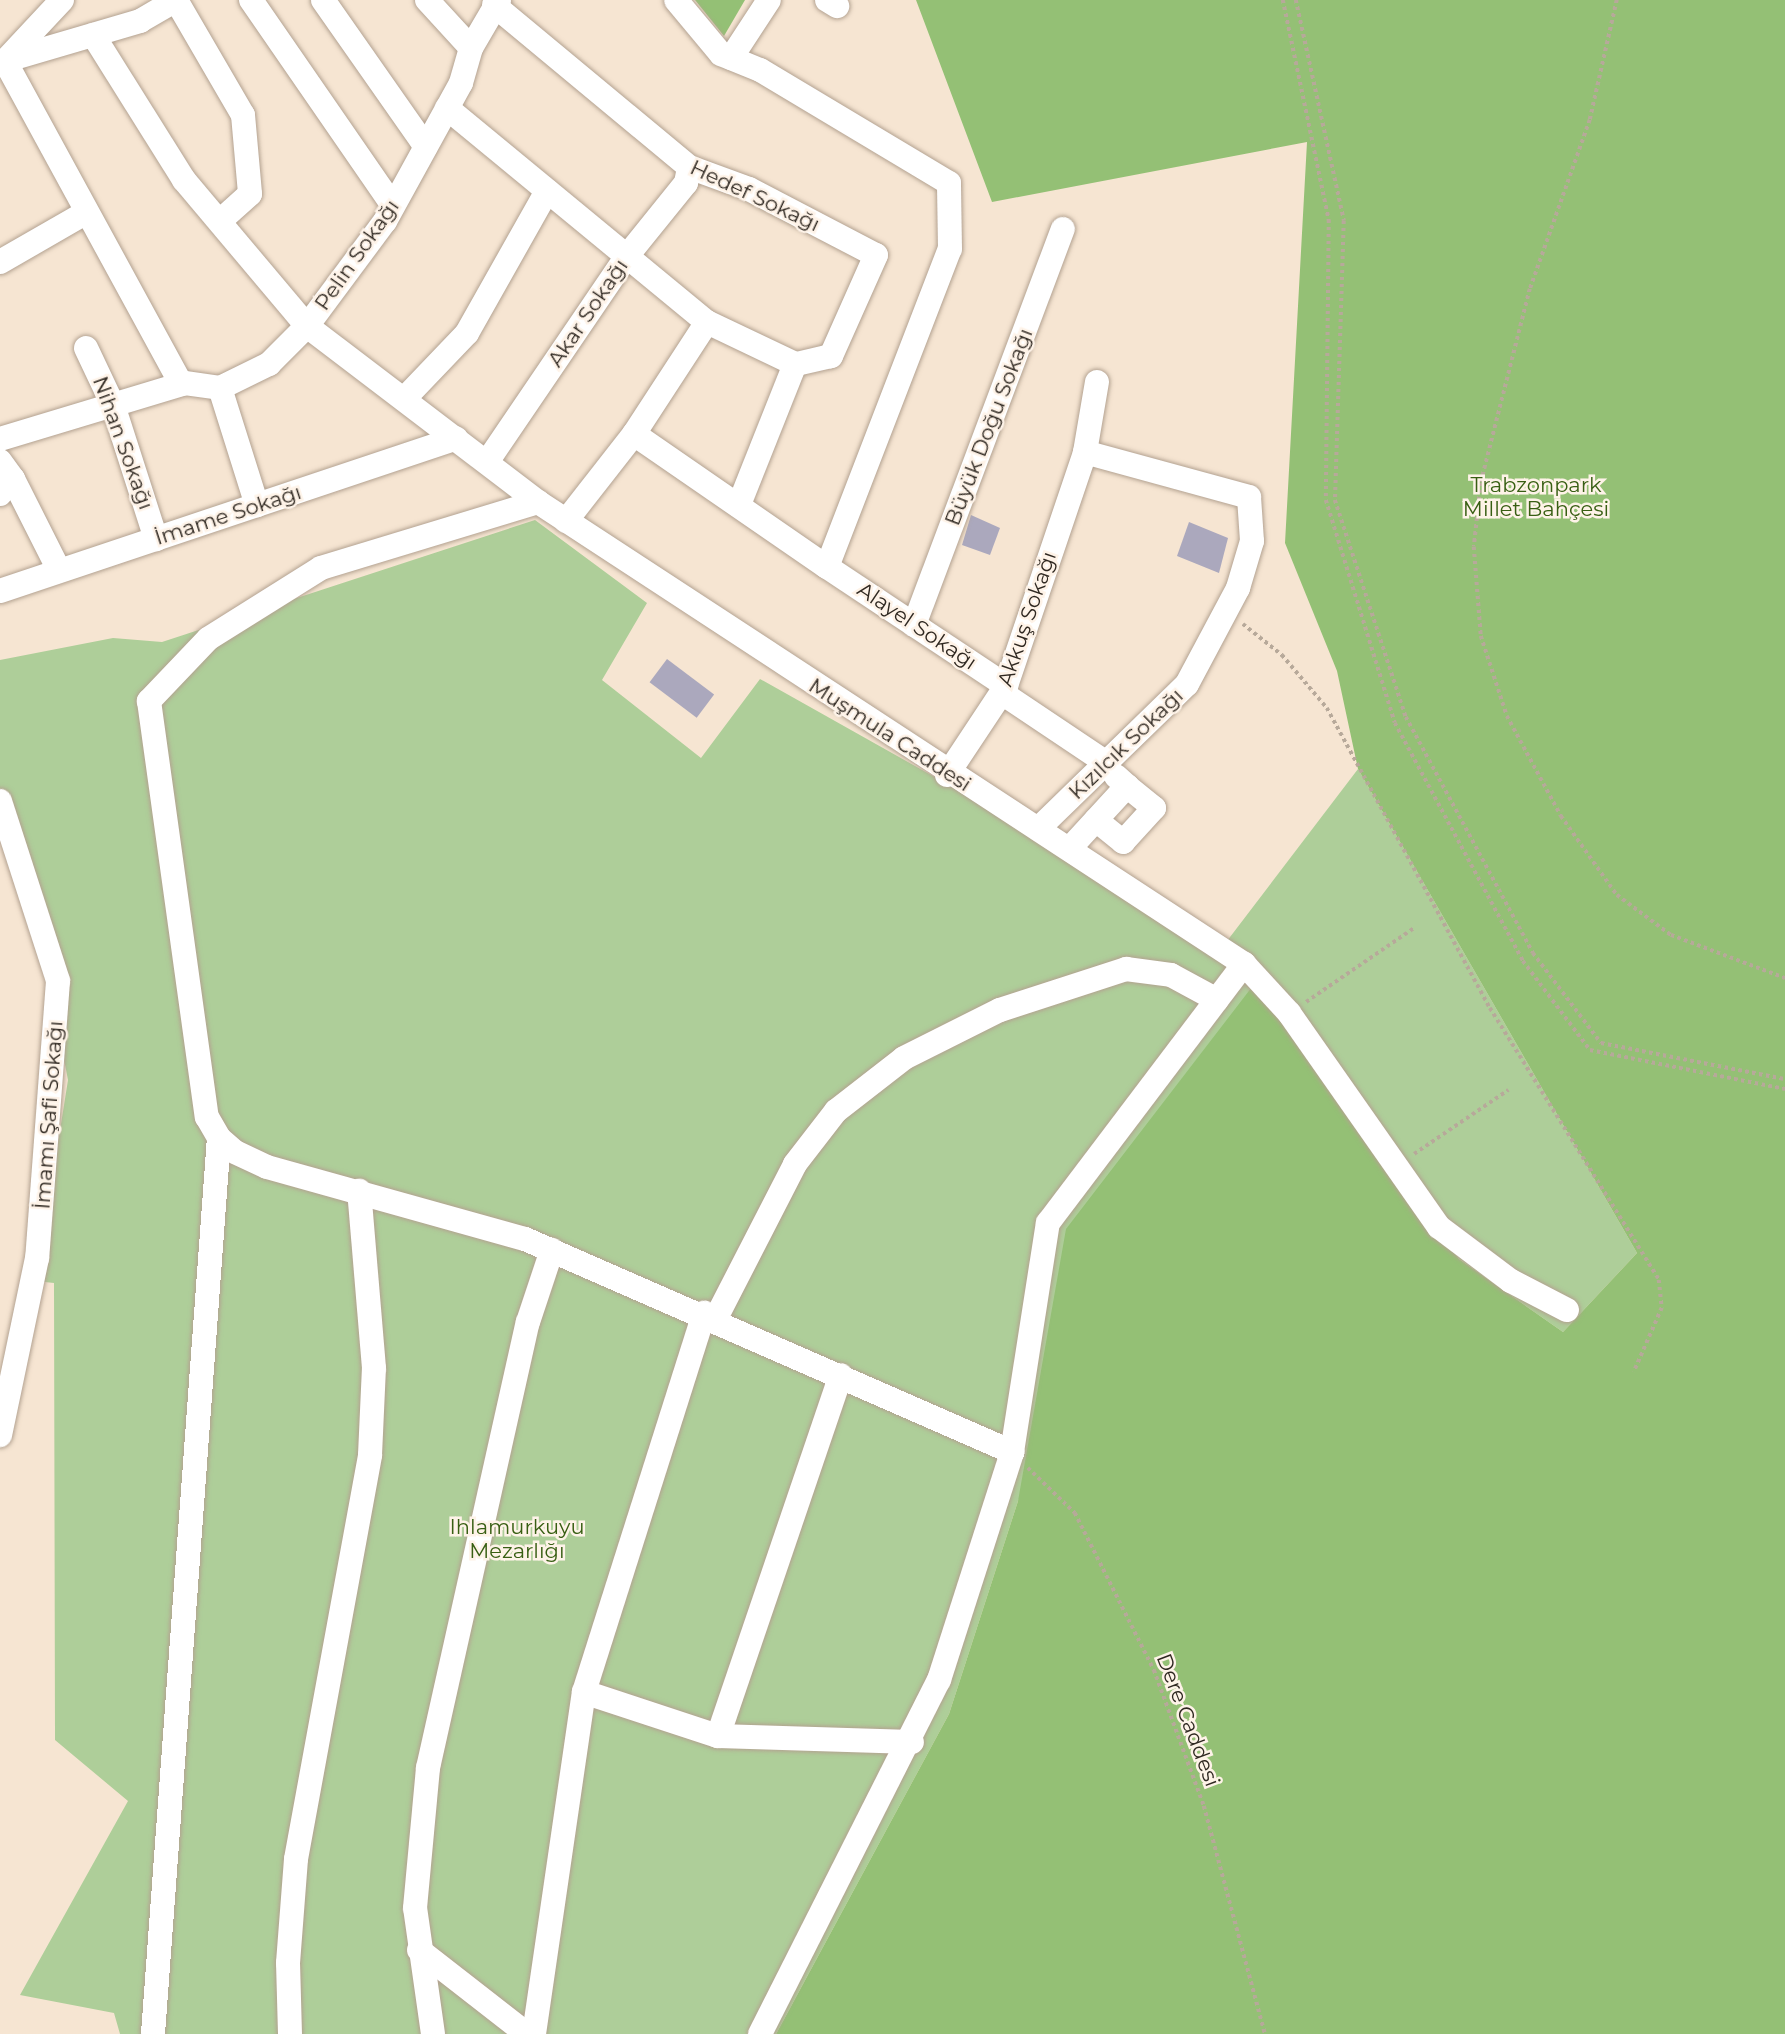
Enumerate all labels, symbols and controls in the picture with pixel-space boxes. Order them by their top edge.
street label: Hedef Sokağı [686,155,824,237]
street label: Pelin Sokağı [310,195,404,315]
street label: Akar Sokağı [543,254,633,372]
street label: Büyük Doğu Sokağı [940,325,1038,529]
street label: Nihan Sokağı [87,373,159,513]
park label: Trabzonpark Millet Bahçesi [1463,472,1609,522]
street label: İmame Sokağı [152,479,304,551]
street label: Akkuş Sokağı [992,548,1062,690]
street label: Alayel Sokağı [853,577,981,675]
street label: Muşmula Caddesi [804,673,976,797]
street label: Kızılcık Sokağı [1064,683,1188,805]
street label: İmamı Şafi Sokağı [30,1020,68,1210]
park label: Ihlamurkuyu Mezarlığı [449,1514,585,1564]
street label: Dere Caddesi [1151,1650,1225,1790]

